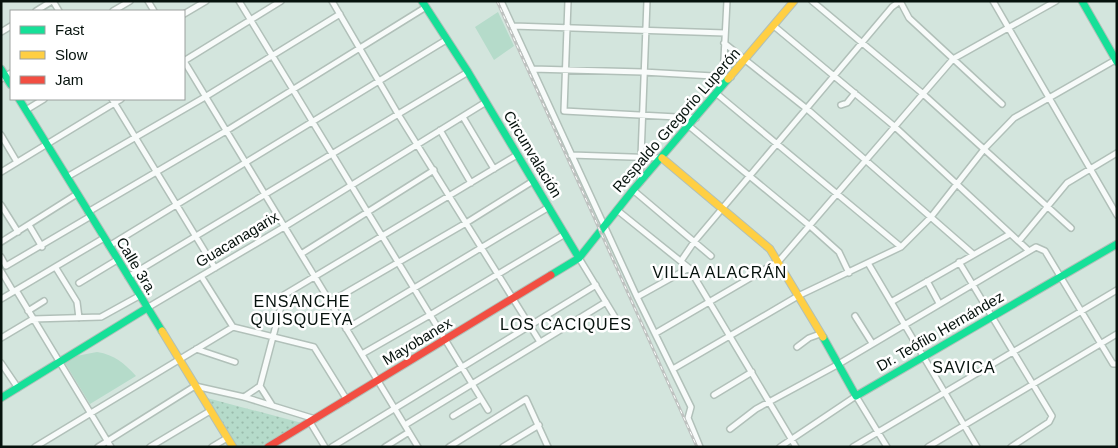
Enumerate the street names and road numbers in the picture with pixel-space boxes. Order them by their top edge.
street label: Respaldo Gregorio Luperón [609,45,743,195]
street label: Circunvalación [500,107,566,201]
street label: Guacanagarix [193,207,282,270]
street label: Calle 3ra. [113,234,161,298]
street label: Dr. Teófilo Hernández [873,288,1007,374]
street label: Mayobanex [379,313,455,368]

